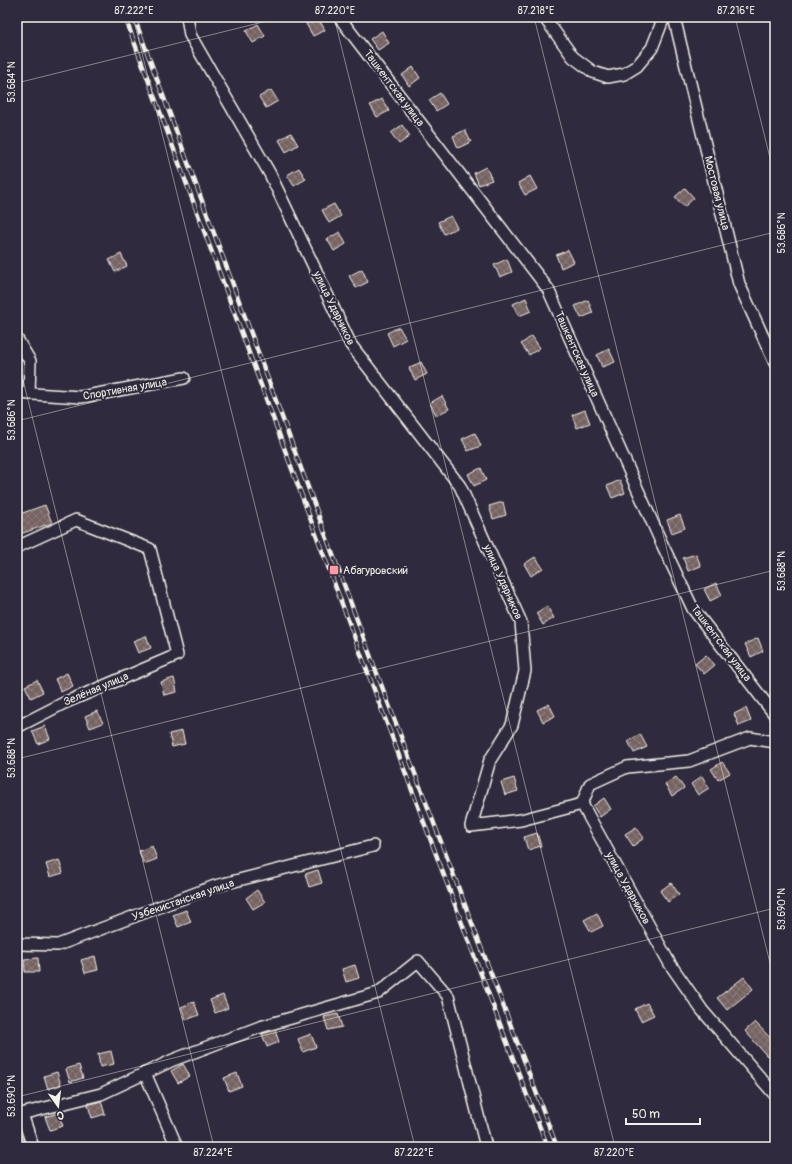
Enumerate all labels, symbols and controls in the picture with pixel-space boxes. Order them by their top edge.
text: 87.222°E [115,5,153,17]
text: 87.220°E [315,5,355,17]
text: 87.218°E [518,5,554,17]
text: 87.216°E [717,5,755,17]
street label: Ташкентская улица [361,47,427,129]
text: 53.684°N [6,61,18,103]
street label: Мостовая улица [701,155,733,231]
text: 53.686°N [776,212,788,254]
street label: улица Ударников [310,268,358,347]
street label: Ташкентская улица [552,309,602,399]
street label: Спортивная улица [82,375,168,403]
text: 53.686°N [6,399,18,441]
street label: улица Ударников [480,542,525,621]
text: 53.688°N [776,551,788,591]
marker: Абагуровский [328,564,340,576]
place label: Абагуровский [343,564,408,577]
street label: Ташкентская улица [688,602,754,684]
street label: Зелёная улица [62,669,130,709]
text: 53.688°N [6,738,18,778]
street label: улица Ударников [602,849,653,926]
street label: Узбекистанская улица [130,876,236,924]
text: 53.690°N [776,888,788,930]
text: 53.690°N [6,1075,18,1117]
north arrow [38,1086,78,1126]
scale bar [626,1100,700,1126]
text: 50 m [632,1107,660,1122]
text: С [55,1108,65,1122]
text: 87.224°E [193,1147,233,1159]
text: 87.222°E [395,1147,433,1159]
text: 87.220°E [594,1147,634,1159]

